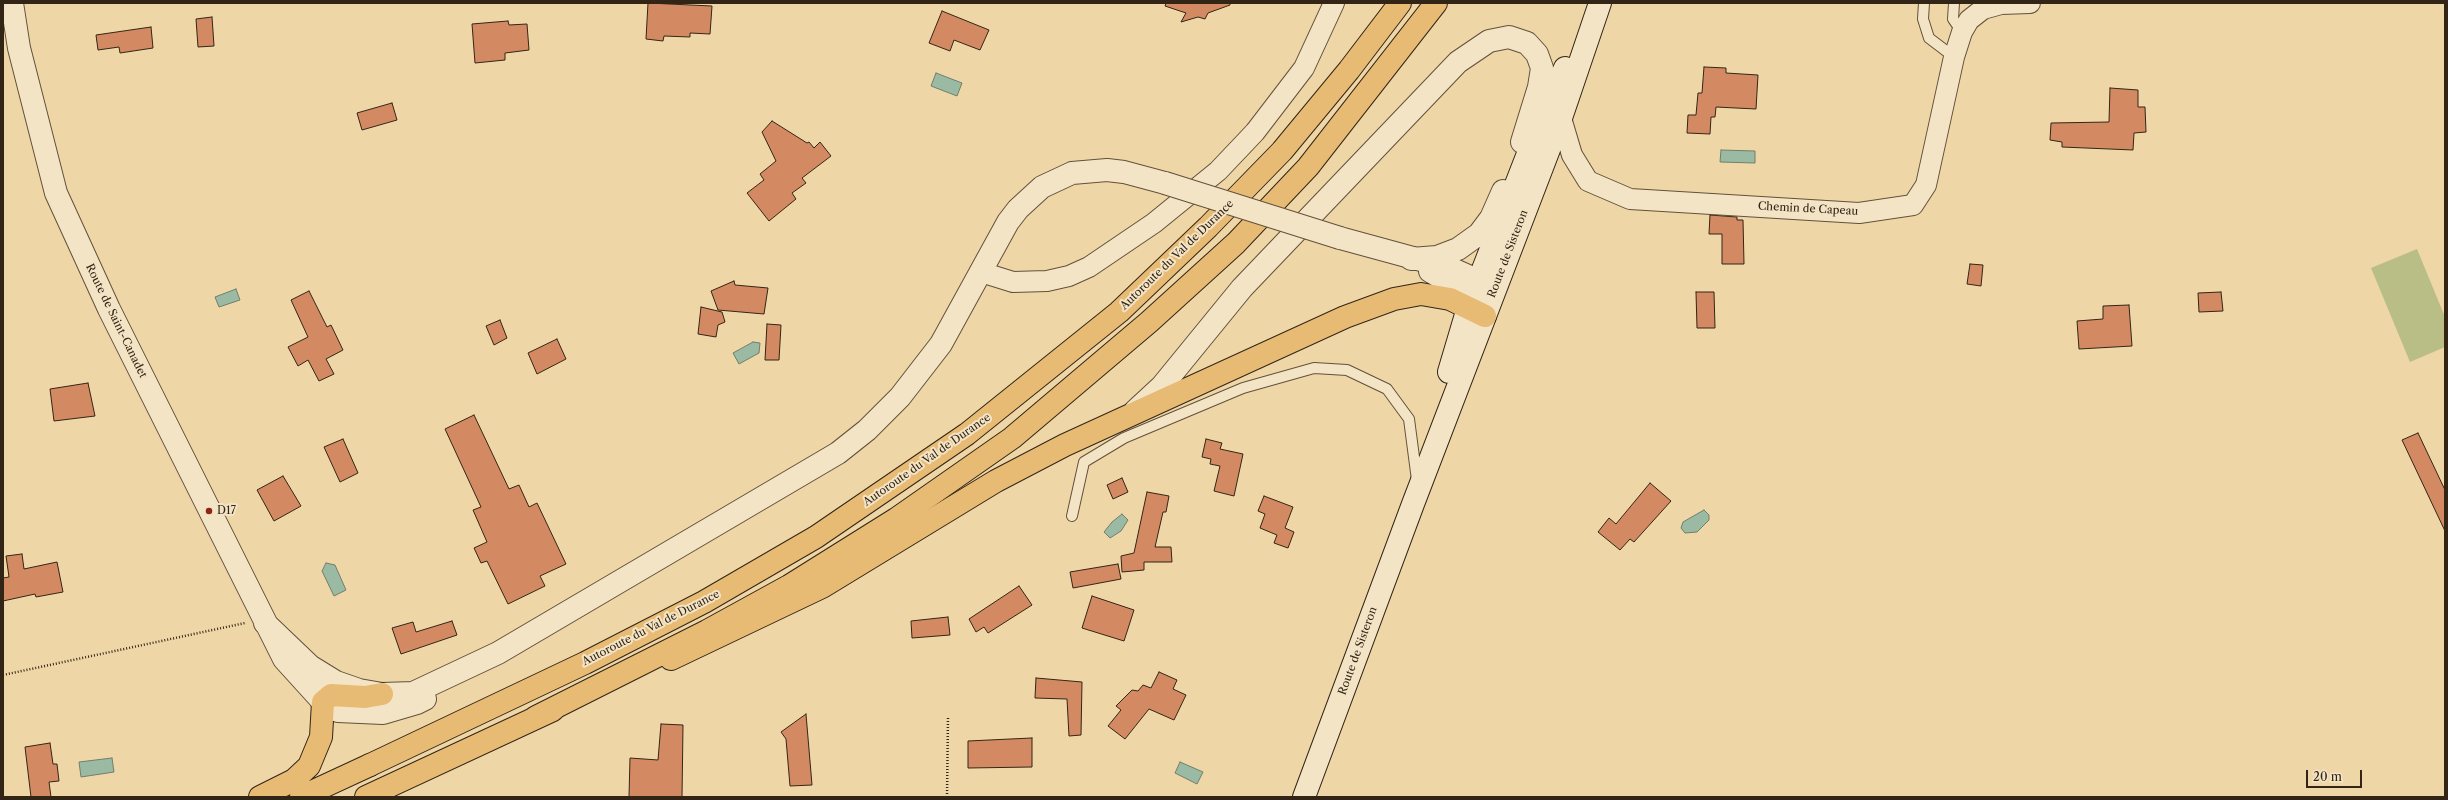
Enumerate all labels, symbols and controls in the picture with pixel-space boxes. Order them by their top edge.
street label: Autoroute du Val de Durance [1118,197,1236,313]
street label: Chemin de Capeau [1757,200,1859,218]
street label: Route de Sisteron [1485,208,1531,300]
street label: Route de Saint-Canadet [83,262,149,380]
street label: Autoroute du Val de Durance [861,411,993,509]
place label: D17 [217,504,236,518]
marker: D17 [204,506,214,516]
street label: Autoroute du Val de Durance [580,588,722,668]
street label: Route de Sisteron [1336,605,1380,697]
scale bar [2308,762,2364,788]
text: 20 m [2313,769,2342,784]

